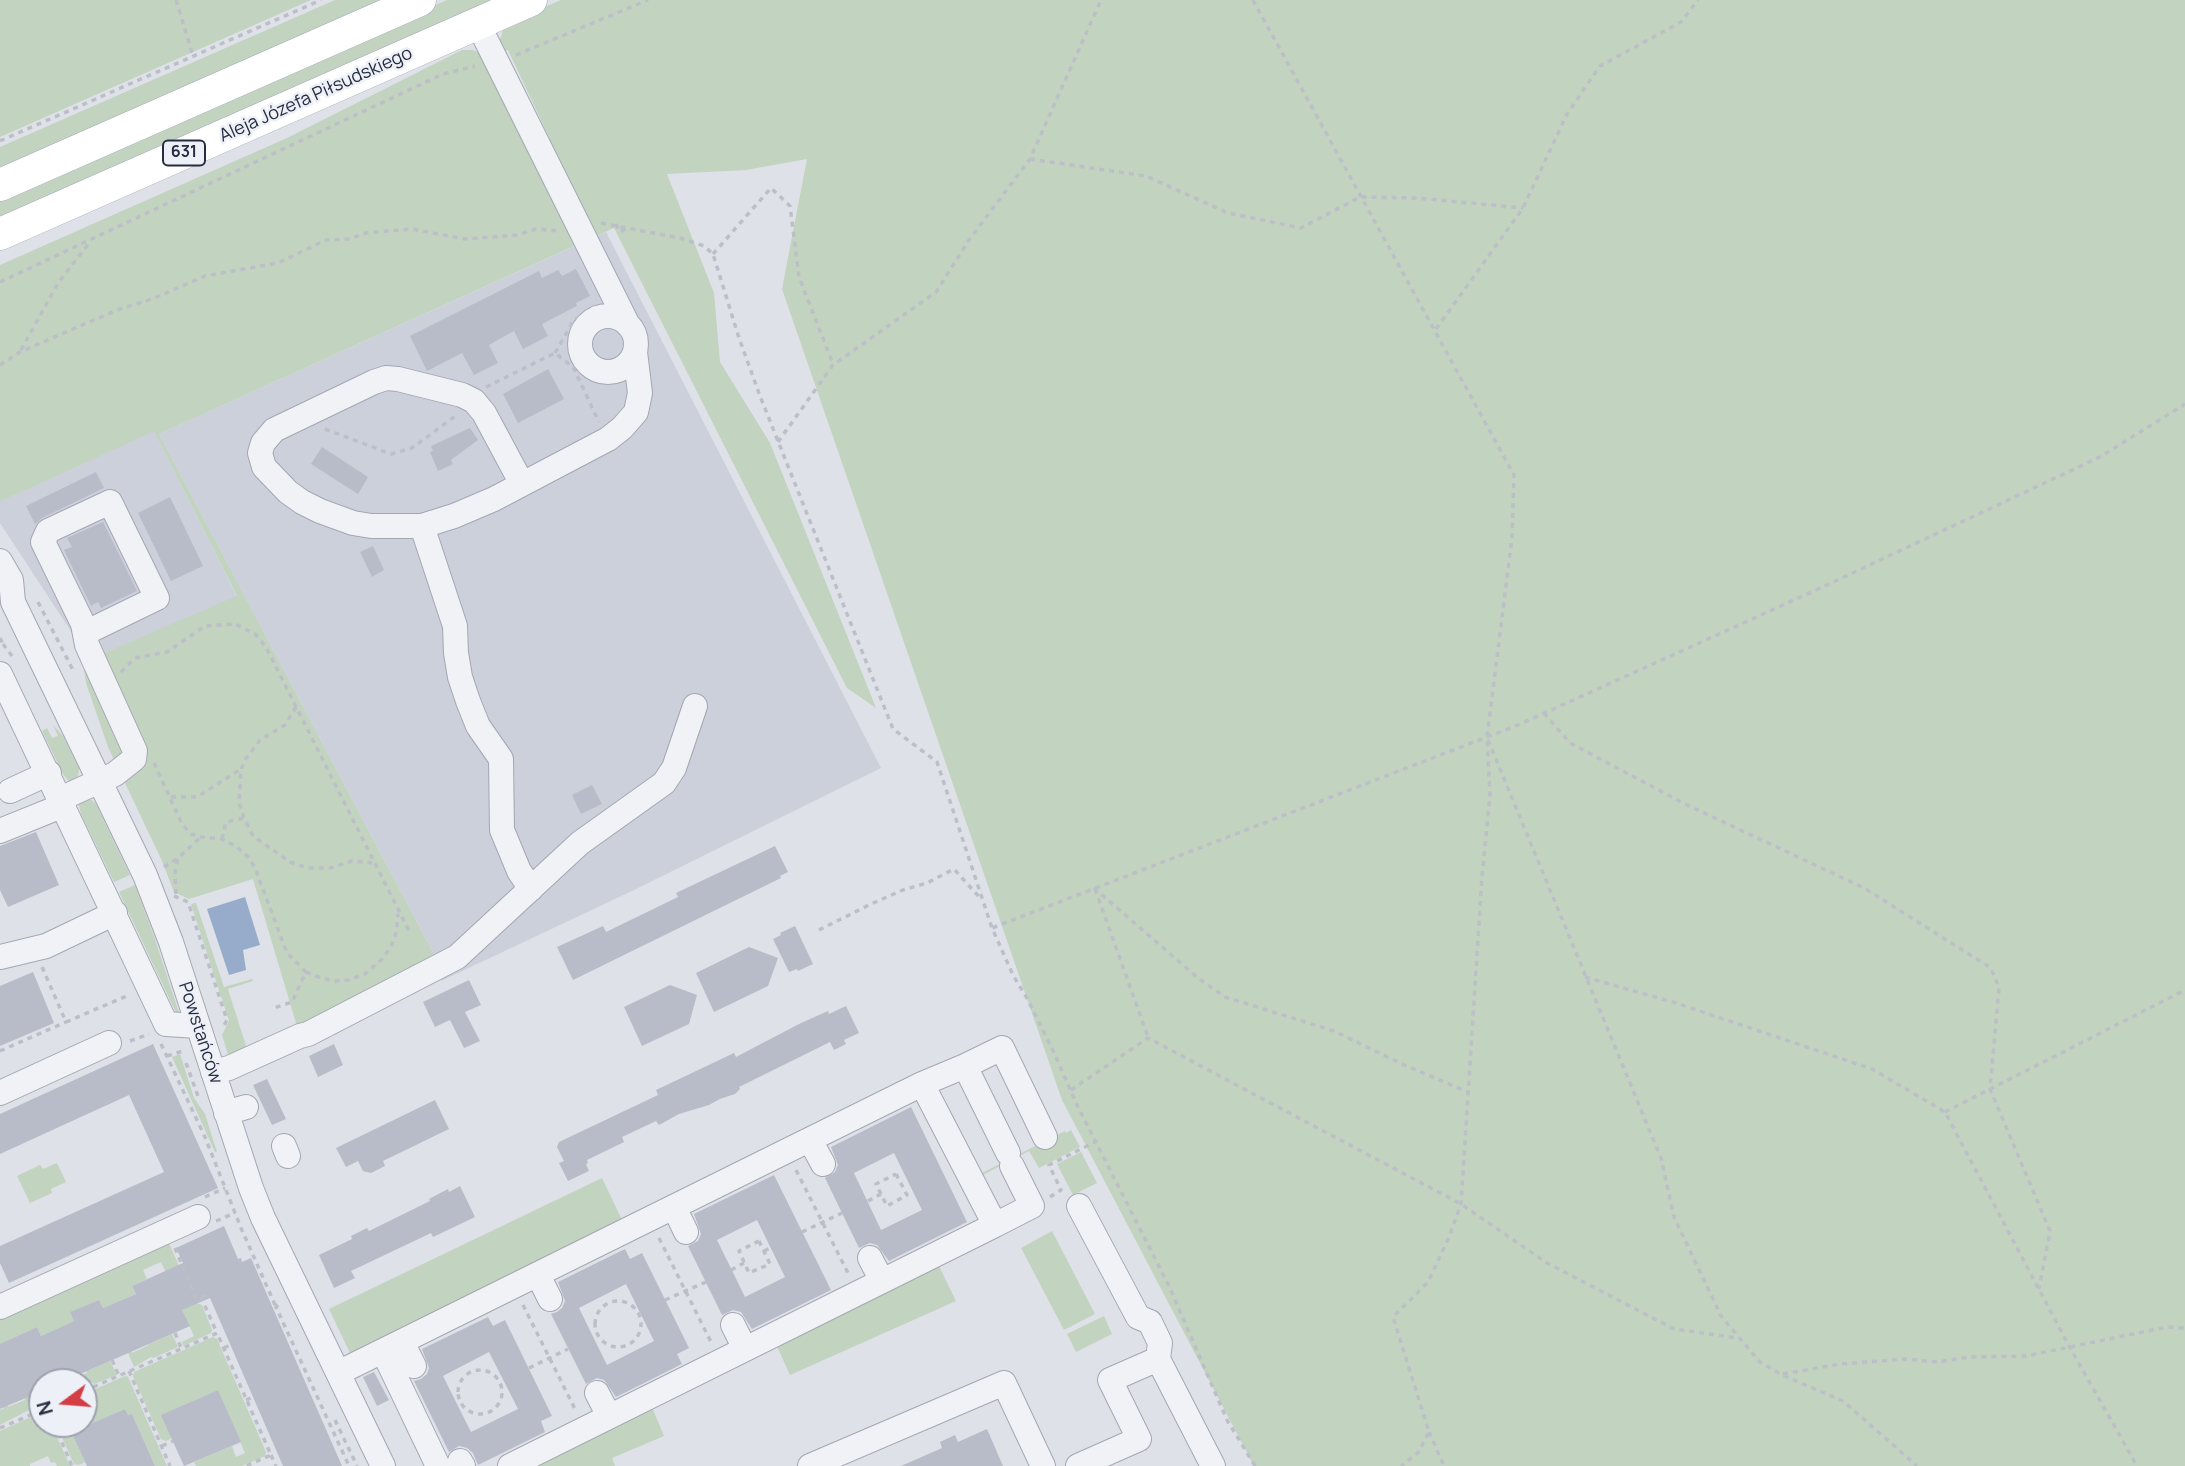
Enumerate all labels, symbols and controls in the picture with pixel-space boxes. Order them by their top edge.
street label: Aleja Józefa Piłsudskiego [216,43,416,147]
road number: 631 [163,140,205,166]
street label: Powstańców [173,979,227,1087]
north arrow [28,1368,98,1438]
text: N [30,1398,59,1418]

